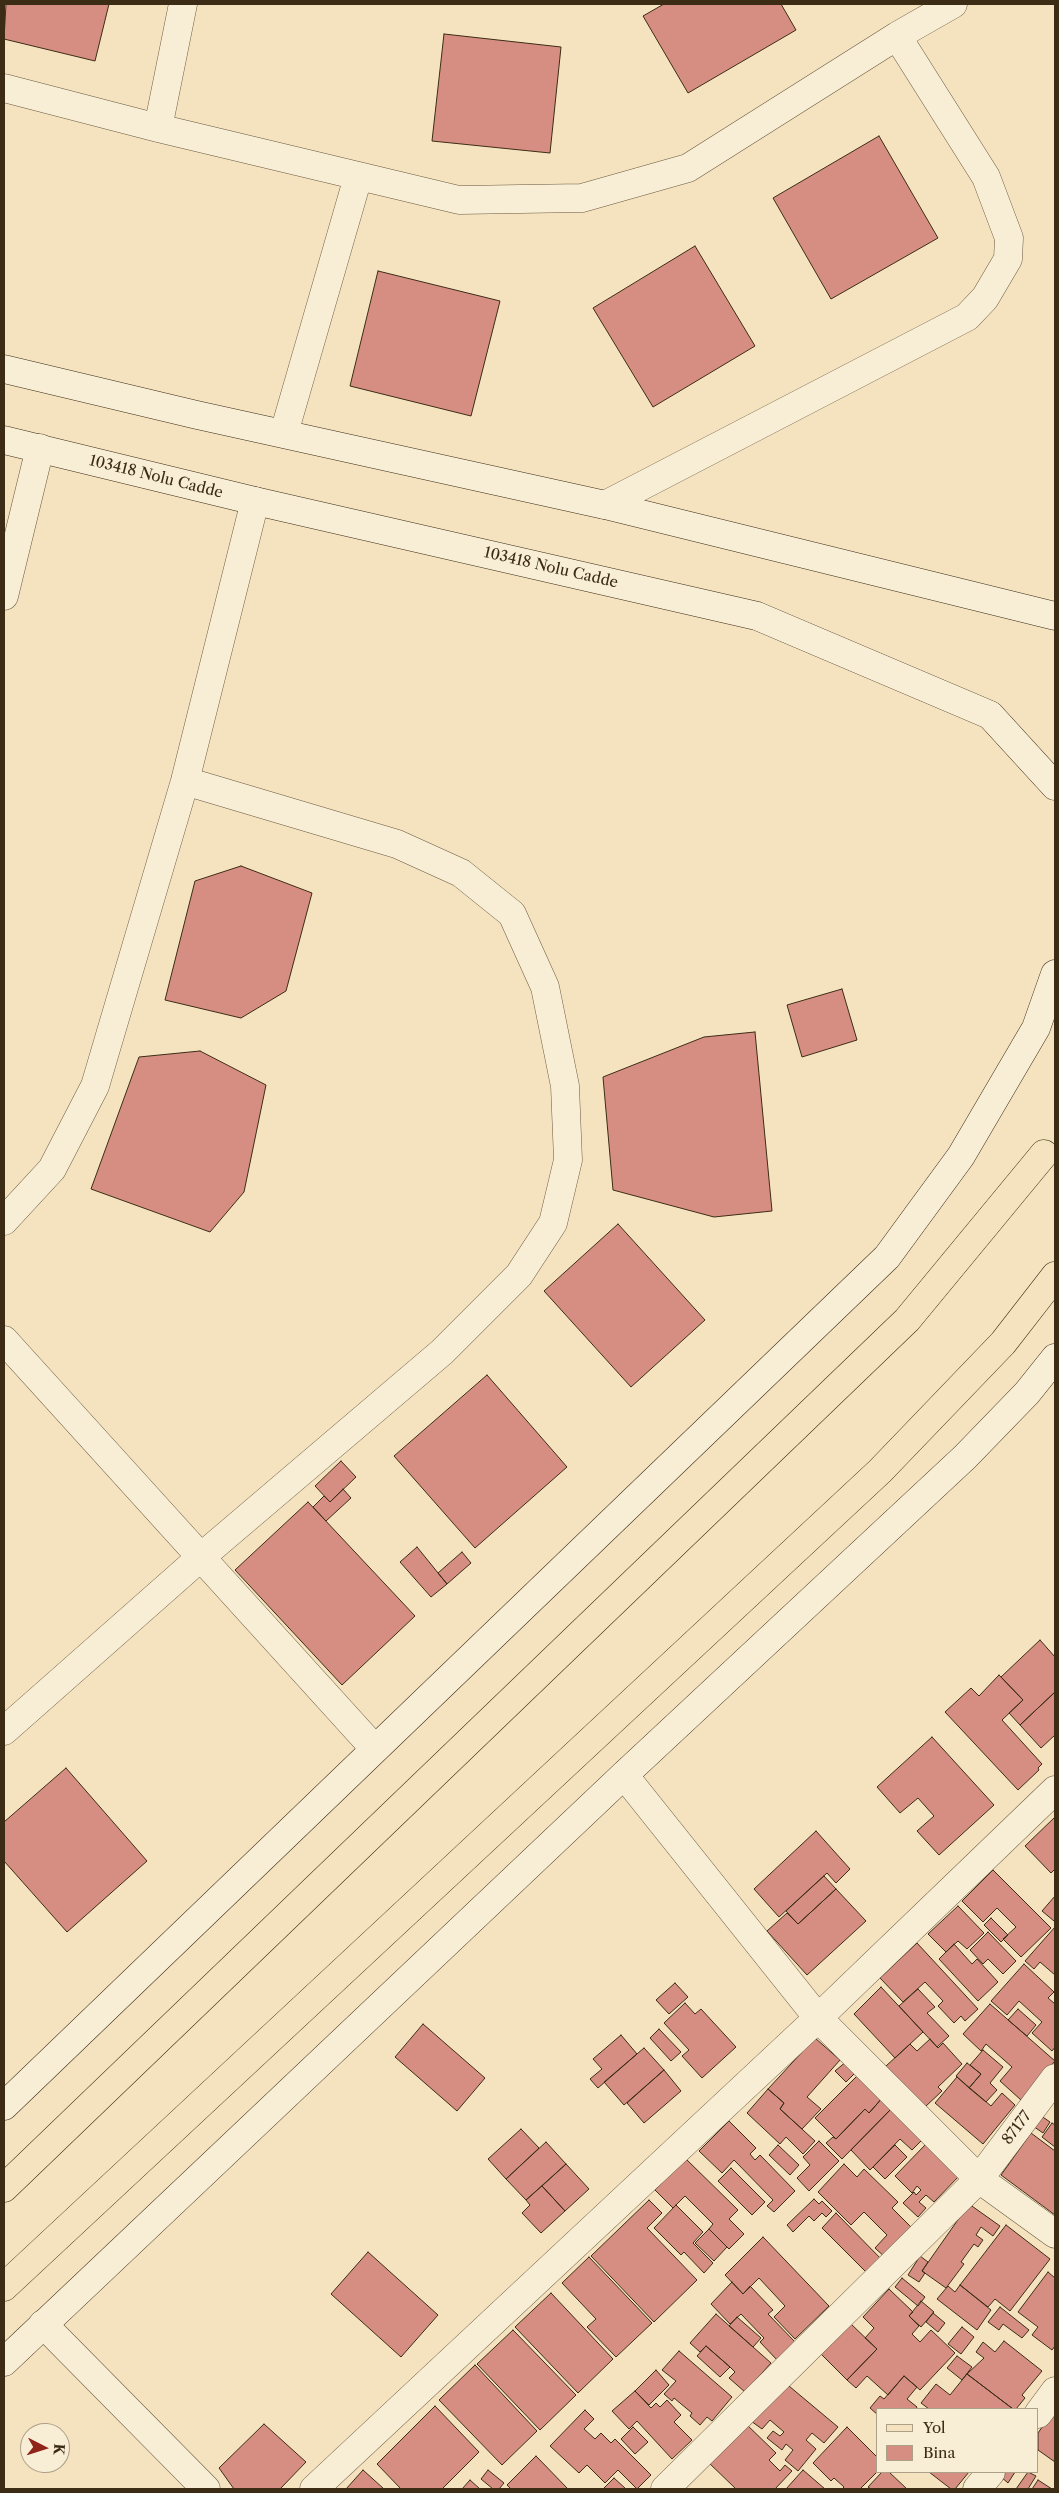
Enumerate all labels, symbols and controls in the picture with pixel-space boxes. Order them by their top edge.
street label: 103418 Nolu Cadde [87,452,225,502]
street label: 103418 Nolu Cadde [482,544,620,592]
street label: 87177 [999,2108,1035,2148]
legend [876,2408,1039,2473]
text: Yol [923,2418,946,2437]
north arrow [20,2423,70,2473]
text: K [49,2443,68,2456]
text: Bina [923,2443,955,2462]

